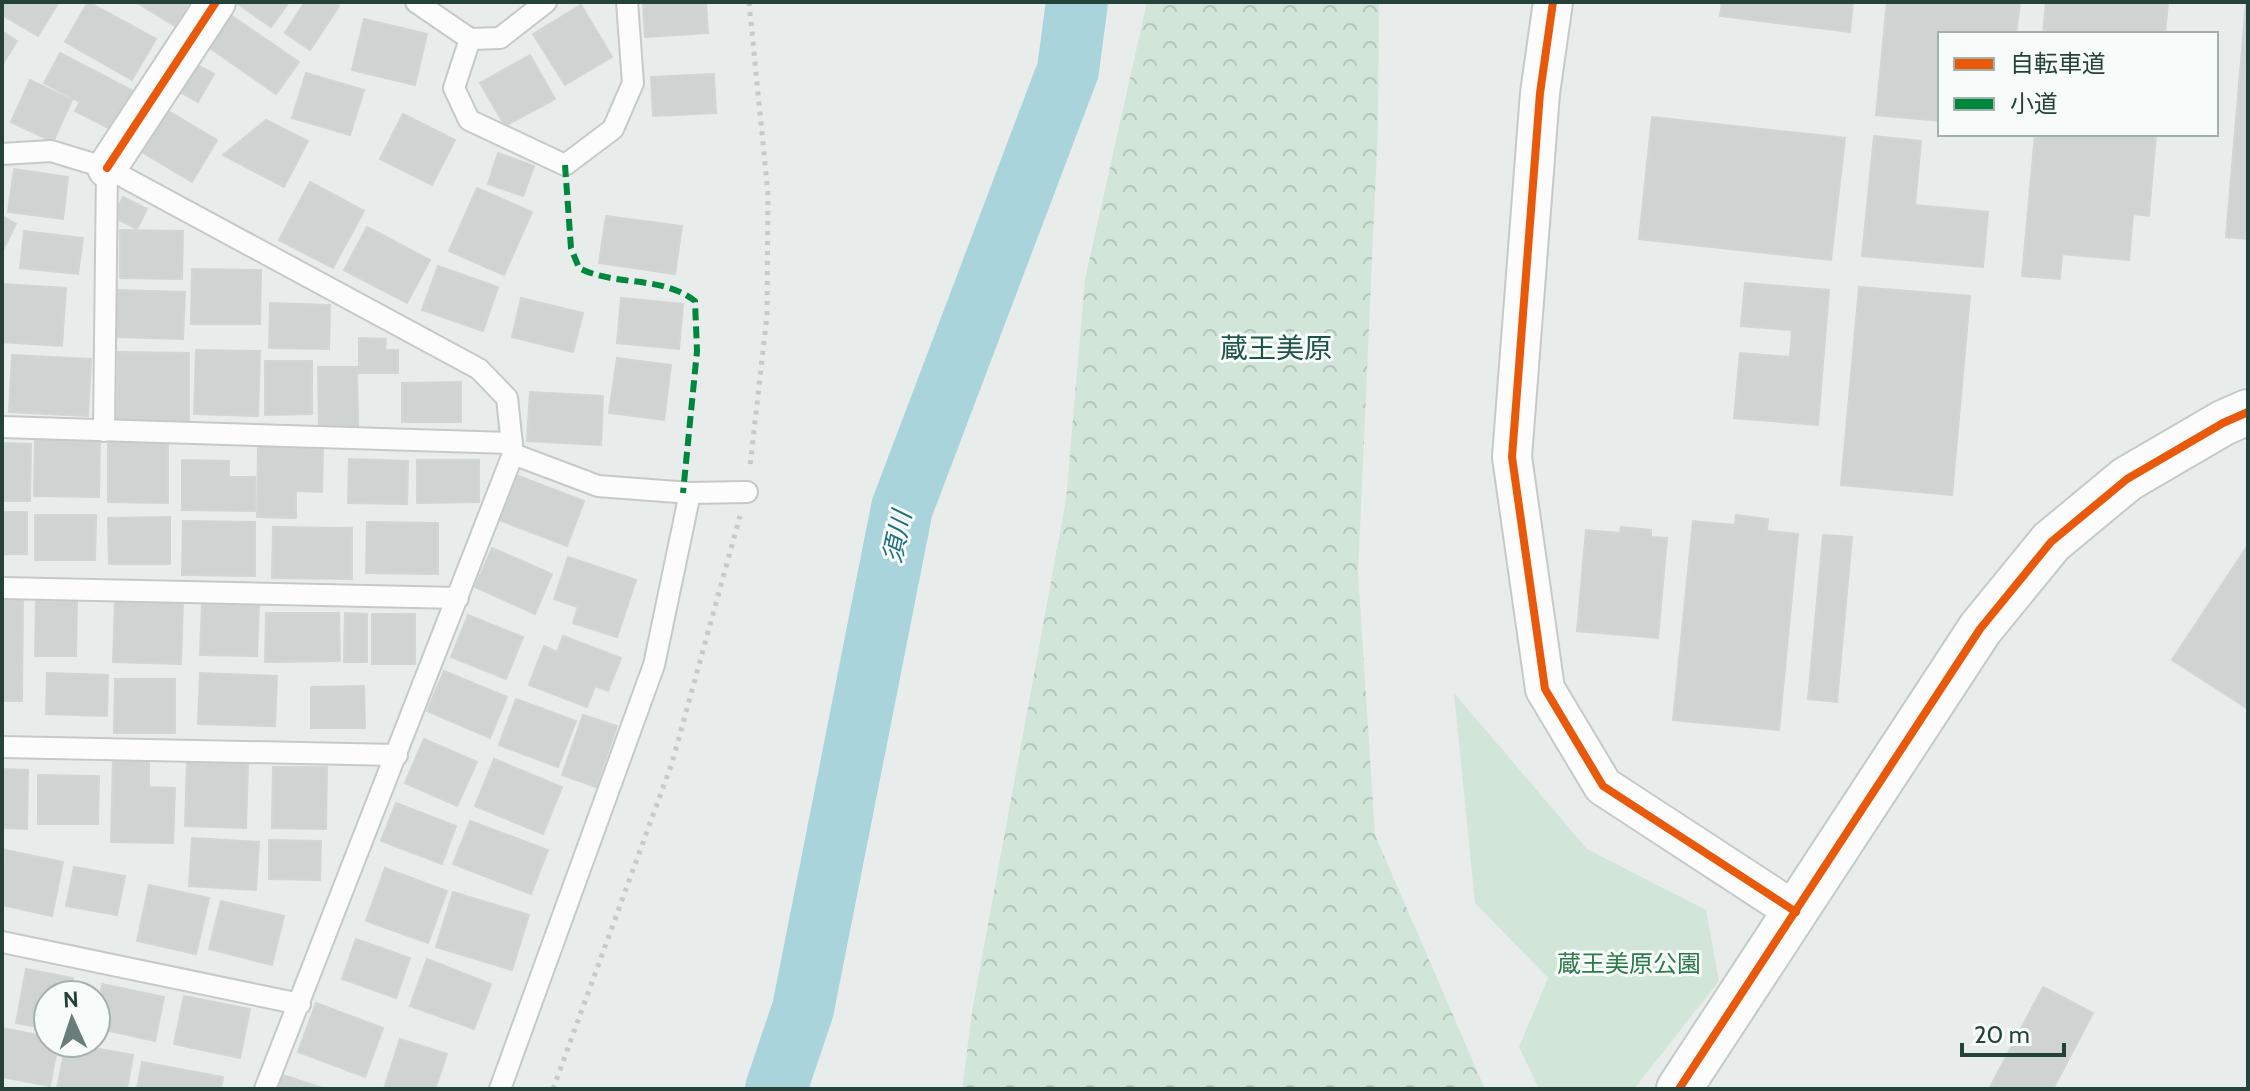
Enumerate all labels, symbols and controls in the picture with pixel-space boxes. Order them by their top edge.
legend [1938,32,2218,136]
text: 自転車道 [2010,49,2106,78]
text: 小道 [2010,89,2058,118]
district label: 蔵王美原 [1220,331,1332,365]
water label: 須川 [876,505,919,566]
park label: 蔵王美原公園 [1557,949,1701,978]
north arrow [32,979,112,1059]
text: N [63,986,79,1013]
scale bar [1962,1007,2064,1057]
text: 20 m [1974,1020,2030,1049]

